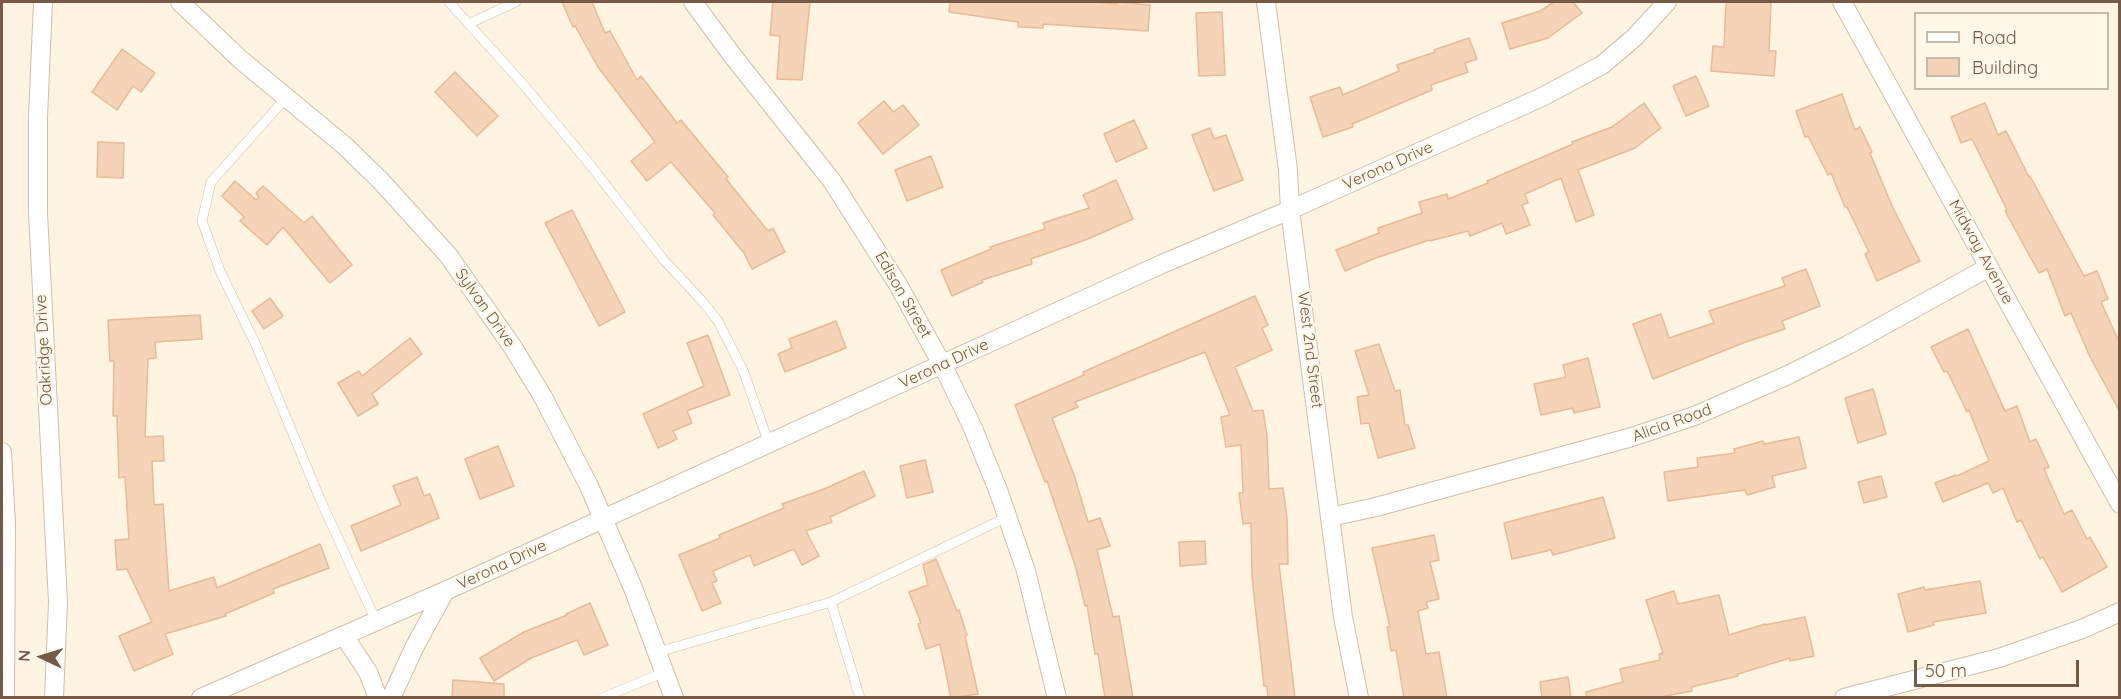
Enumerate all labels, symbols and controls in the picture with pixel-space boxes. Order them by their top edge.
legend [1914,12,2109,90]
text: Road [1972,26,2017,49]
text: Building [1972,56,2038,79]
street label: Verona Drive [1340,138,1436,194]
street label: Midway Avenue [1944,196,2018,308]
street label: Edison Street [871,248,935,342]
street label: Sylvan Drive [451,265,519,351]
street label: West 2nd Street [1293,291,1327,409]
street label: Oakridge Drive [31,294,57,406]
street label: Verona Drive [896,335,992,393]
street label: Alicia Road [1630,400,1714,446]
street label: Verona Drive [454,536,550,594]
north arrow [12,627,72,687]
scale bar [1917,648,2082,686]
text: N [14,649,34,662]
text: 50 m [1925,659,1967,682]

